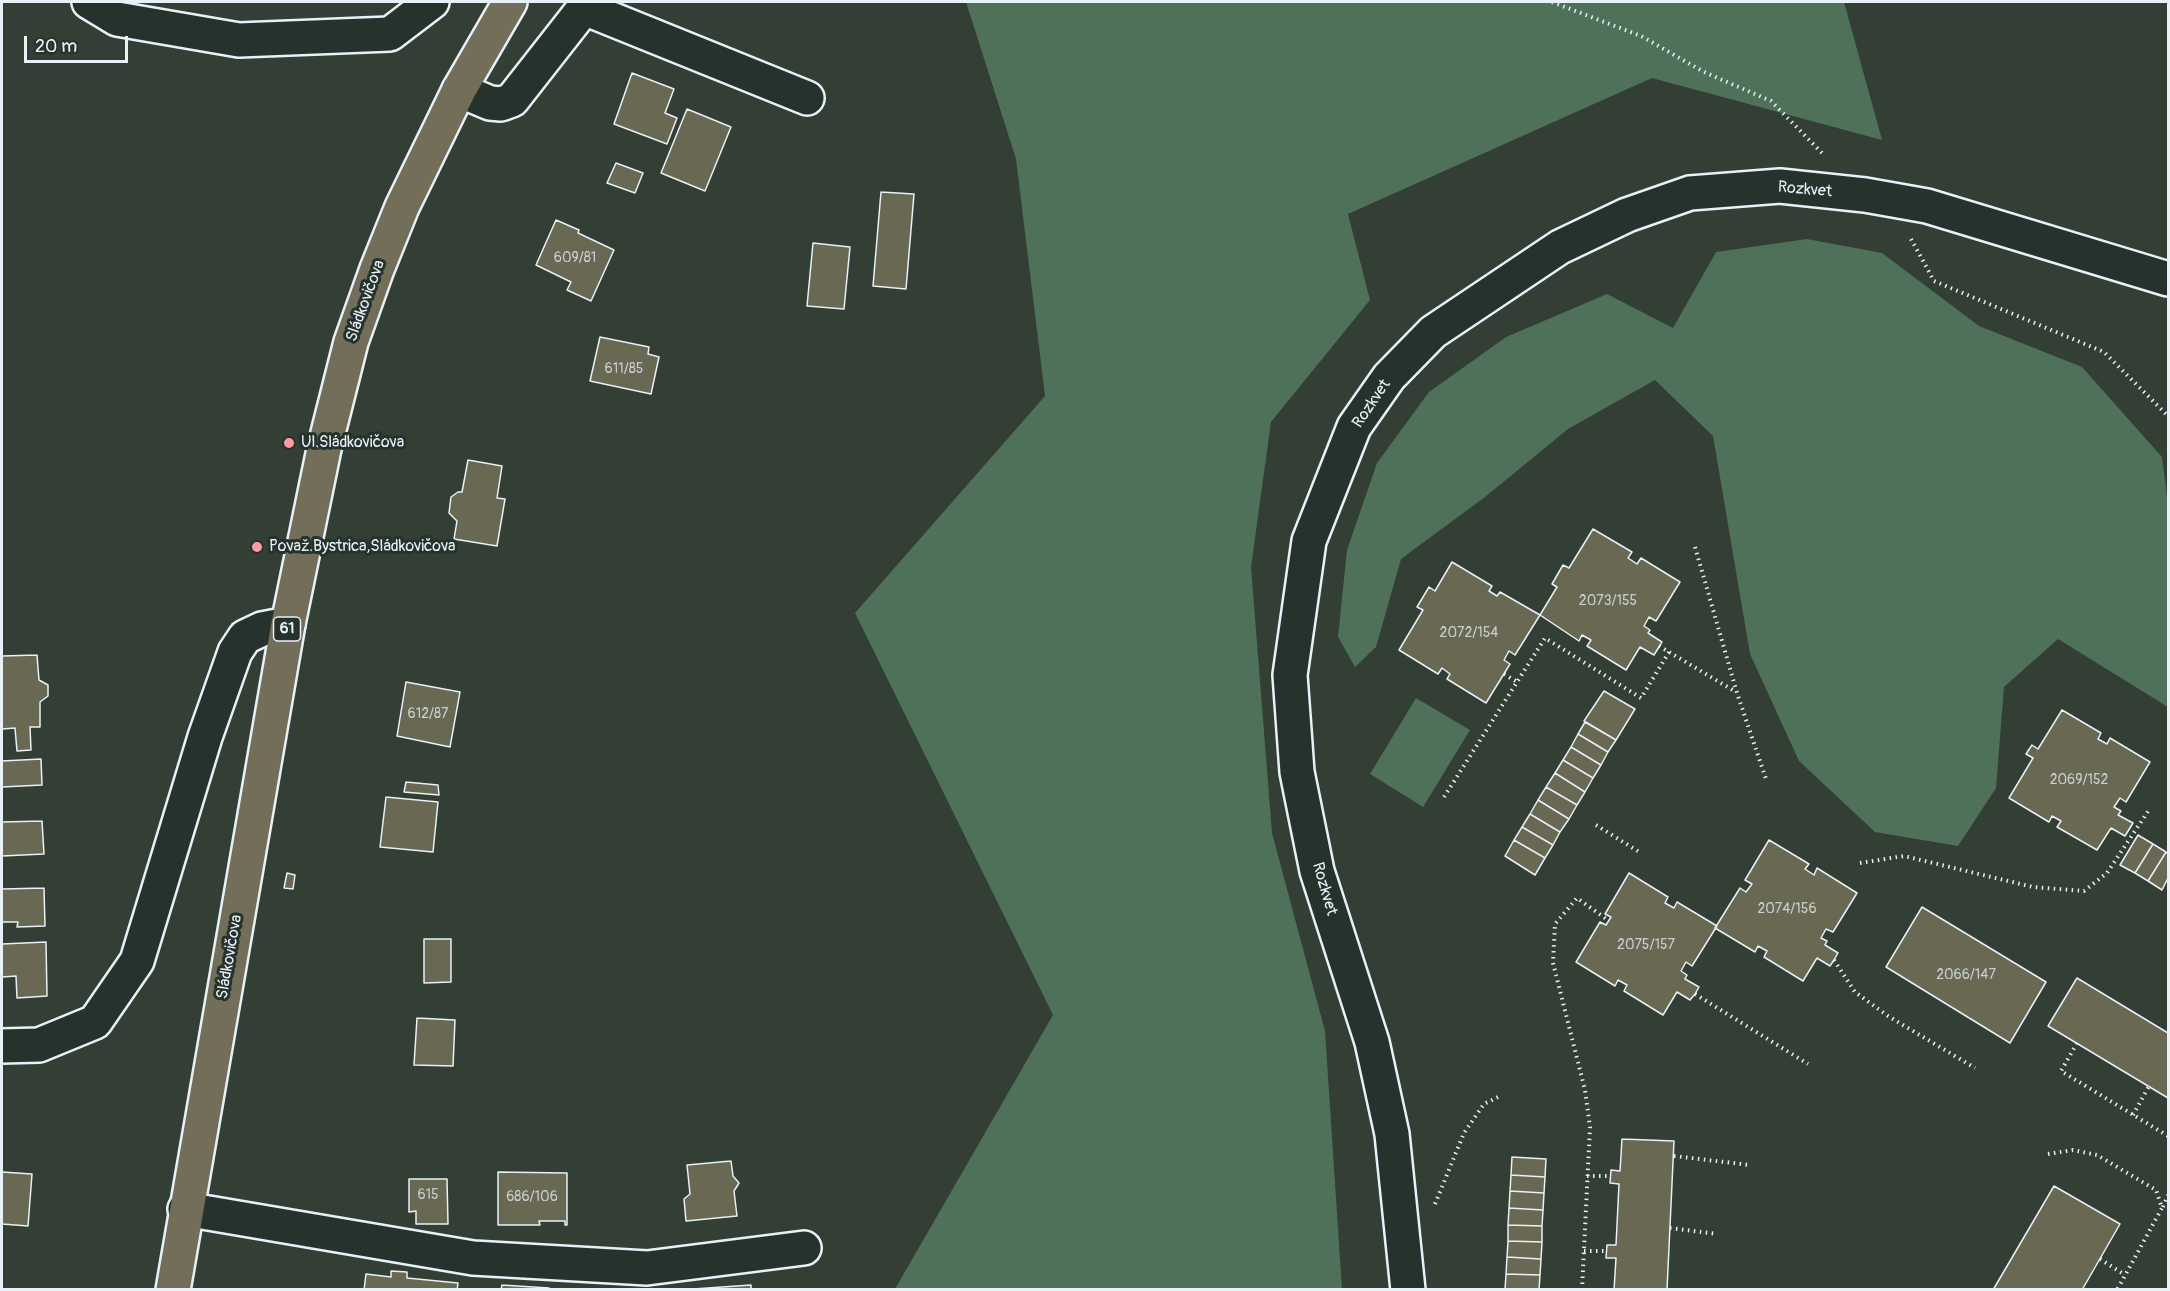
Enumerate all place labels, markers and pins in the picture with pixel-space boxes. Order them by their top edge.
place label: Ul.Sládkovičova [301,433,404,453]
marker: Ul.Sládkovičova [282,436,296,450]
place label: Považ.Bystrica,Sládkovičova [269,537,456,557]
marker: Považ.Bystrica,Sládkovičova [250,540,264,554]

